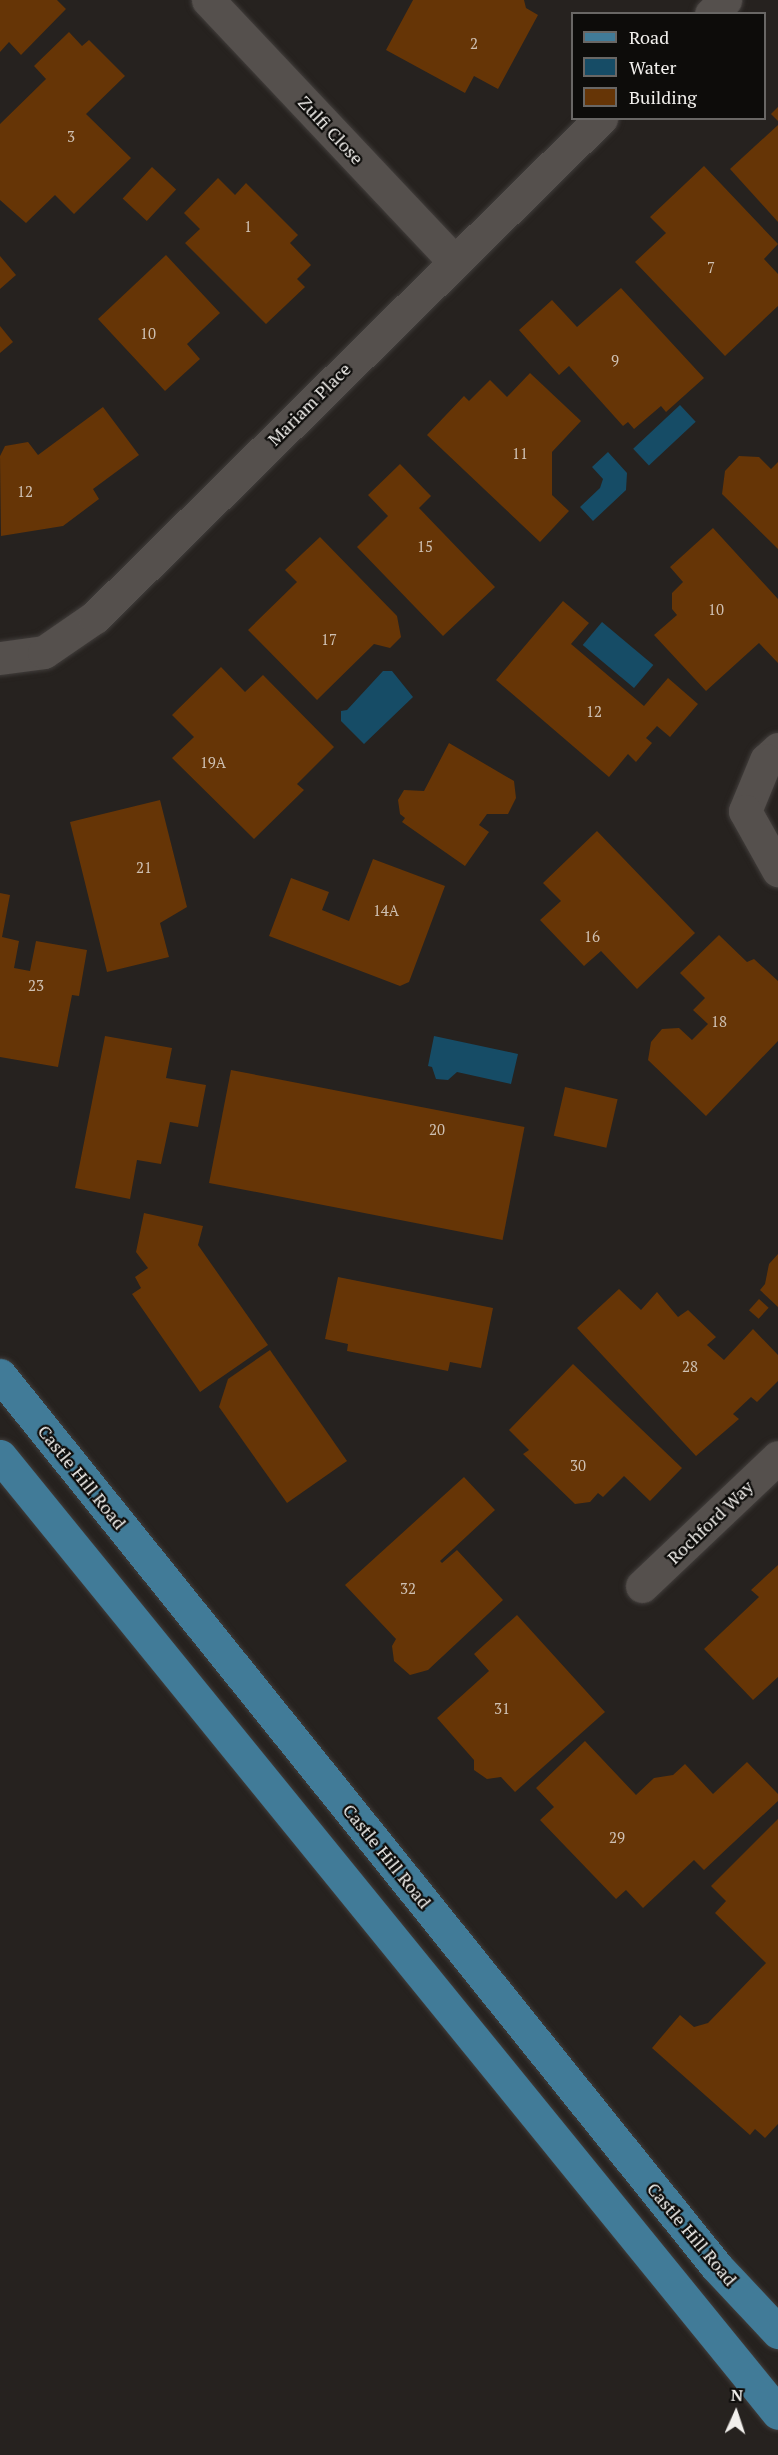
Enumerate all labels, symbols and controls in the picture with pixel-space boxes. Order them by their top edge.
legend [571,12,766,120]
text: Road [629,25,669,49]
house number: 2 [470,35,478,53]
text: Water [629,55,676,79]
text: Building [629,85,697,109]
street label: Zulfi Close [294,91,368,169]
house number: 3 [67,128,75,146]
house number: 1 [244,218,252,236]
house number: 7 [707,259,715,277]
house number: 10 [140,325,156,343]
house number: 9 [611,352,619,370]
street label: Mariam Place [263,358,355,450]
house number: 11 [512,445,528,463]
house number: 12 [17,483,33,501]
house number: 15 [417,538,433,556]
house number: 10 [708,601,724,619]
house number: 17 [321,631,337,649]
house number: 12 [586,703,602,721]
house number: 19A [200,754,226,772]
house number: 21 [136,859,152,877]
house number: 14A [373,902,399,920]
house number: 16 [584,928,600,946]
house number: 23 [28,977,44,995]
house number: 18 [711,1013,727,1031]
house number: 20 [429,1121,445,1139]
house number: 28 [682,1358,698,1376]
street label: Castle Hill Road [33,1421,131,1533]
house number: 30 [570,1457,586,1475]
street label: Rochford Way [663,1476,757,1568]
house number: 32 [400,1580,416,1598]
house number: 31 [494,1700,510,1718]
street label: Castle Hill Road [338,1800,436,1912]
house number: 29 [609,1829,625,1847]
street label: Castle Hill Road [643,2178,741,2290]
north arrow [706,2383,766,2443]
text: N [730,2384,744,2406]

